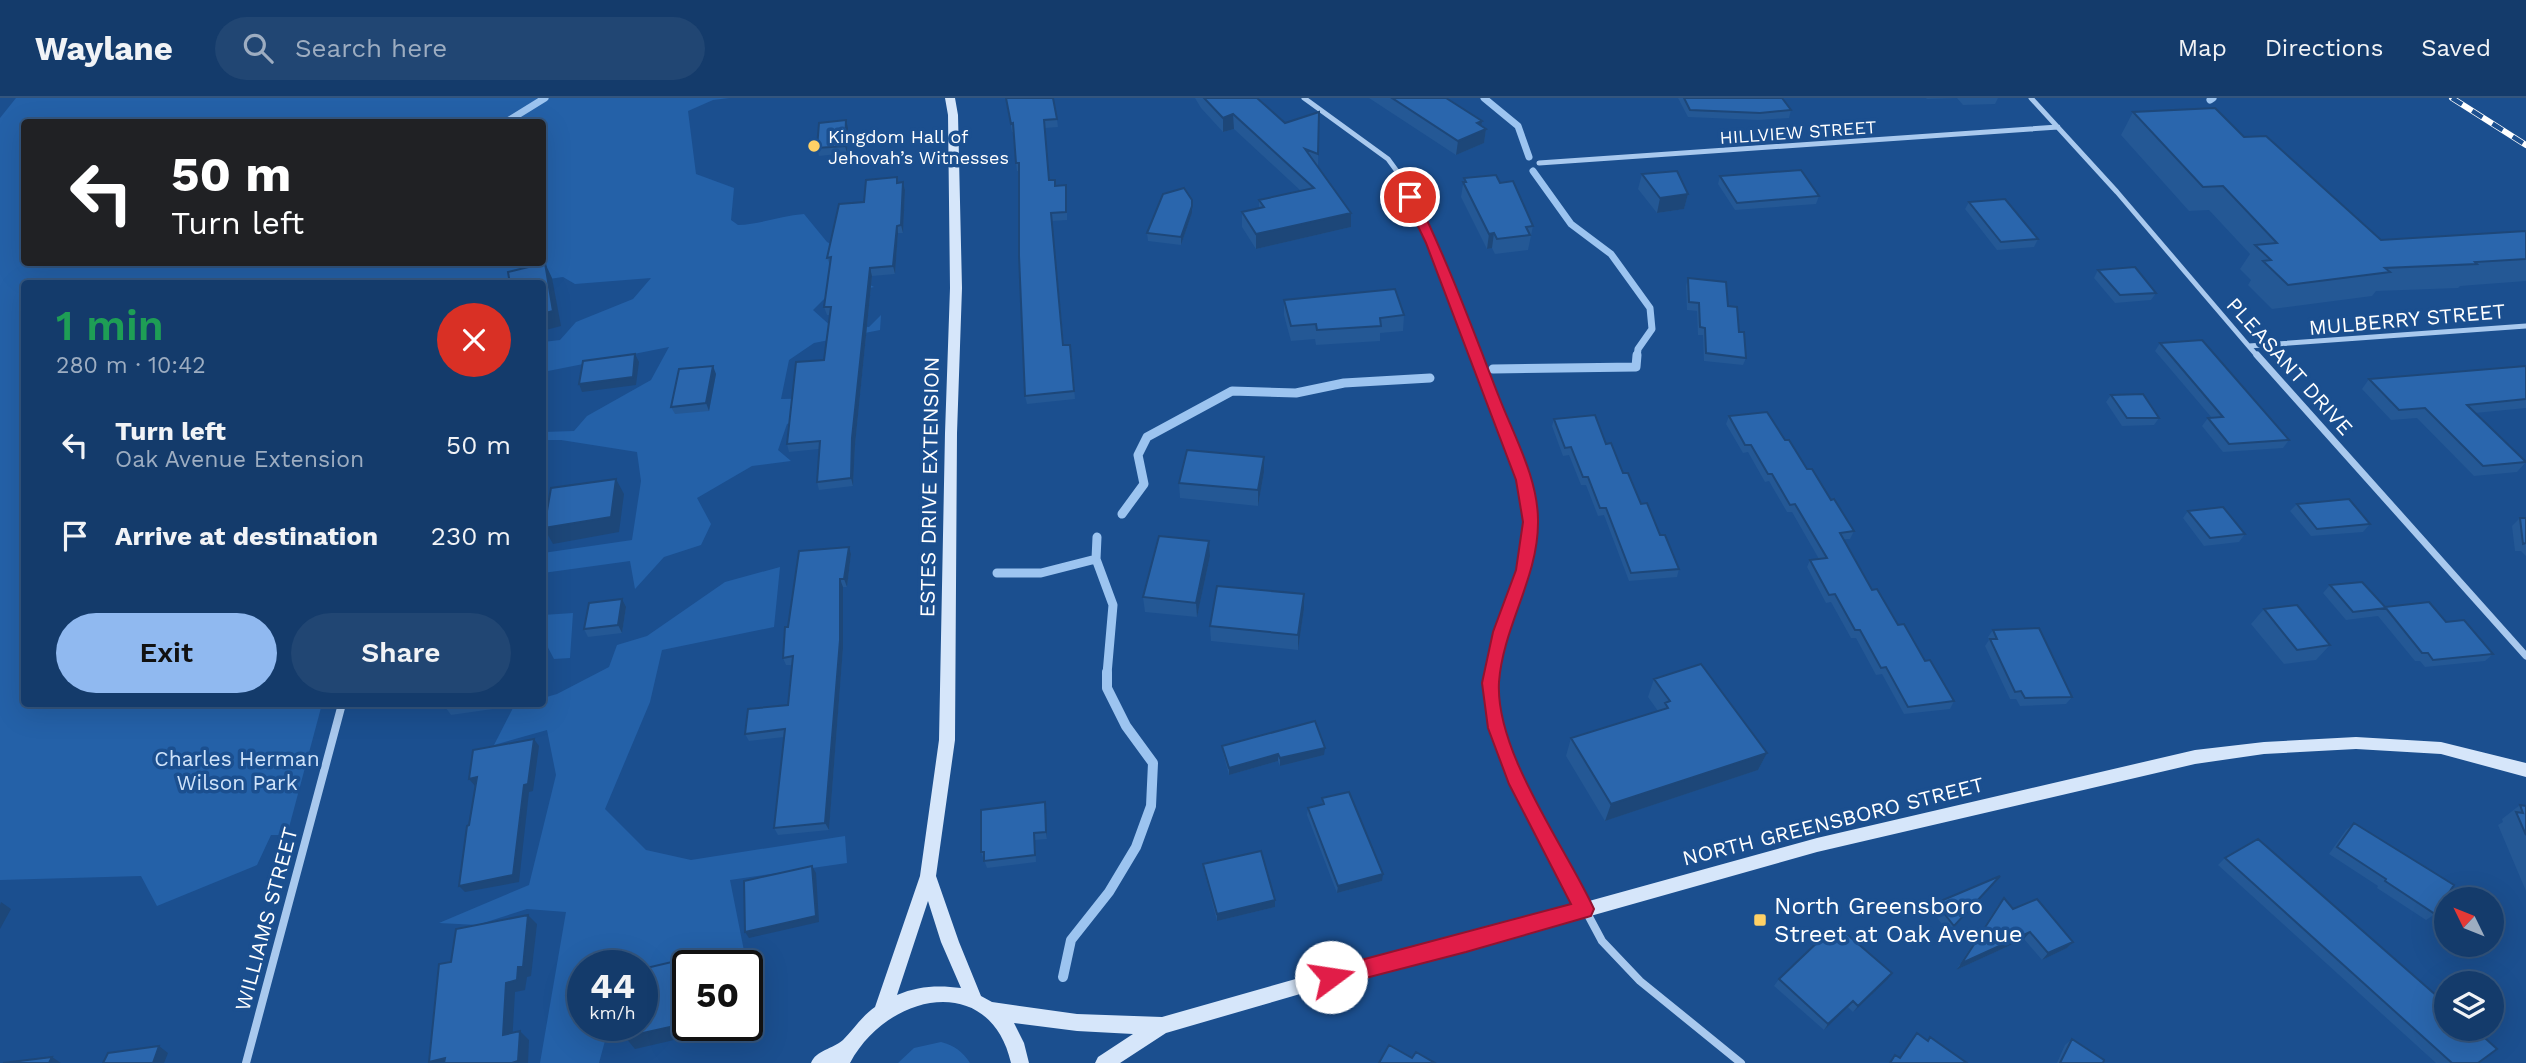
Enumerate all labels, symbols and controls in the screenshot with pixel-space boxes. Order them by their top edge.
search box [215,17,705,80]
text: Waylane [35,29,173,68]
icon: search [239,29,277,67]
text: Search here [295,33,447,63]
text: Map [2178,34,2227,62]
text: Directions [2265,34,2383,62]
text: Saved [2421,34,2491,62]
street label: HILLVIEW STREET [1719,116,1877,148]
place label: Kingdom Hall of Jehovah’s Witnesses [828,126,1009,168]
marker: Kingdom Hall of Jehovah’s Witnesses [806,138,822,154]
text: 50 m [171,145,291,203]
icon: left [56,147,147,238]
pin [1380,167,1440,227]
icon: arrive [1391,178,1429,216]
text: Turn left [171,204,304,242]
street label: PLEASANT DRIVE [2222,292,2358,440]
street label: MULBERRY STREET [2308,298,2507,340]
text: 1 min [56,301,164,350]
button: close [437,303,511,377]
text: 280 m · 10:42 [56,352,206,379]
street label: ESTES DRIVE EXTENSION [914,356,944,618]
text: Turn left [115,416,226,446]
icon: left [56,426,94,464]
text: 50 m [446,430,511,460]
text: Oak Avenue Extension [115,446,364,473]
icon: arrive [56,517,94,555]
text: Arrive at destination [115,521,378,551]
text: 230 m [431,521,511,551]
button: Exit [56,613,277,693]
button: Share [291,613,511,693]
park label: Charles Herman Wilson Park [154,746,320,795]
street label: NORTH GREENSBORO STREET [1680,771,1987,871]
street label: WILLIAMS STREET [229,824,303,1014]
north arrow [2434,887,2504,957]
map controls [2434,887,2504,1041]
place label: North Greensboro Street at Oak Avenue [1774,892,2023,948]
marker: North Greensboro Street at Oak Avenue [1752,912,1768,928]
position arrow [1294,940,1368,1014]
speed limit sign: 50 [672,950,763,1041]
text: 44 [590,965,635,1007]
button: layers [2434,971,2504,1041]
text: km/h [589,1002,636,1023]

